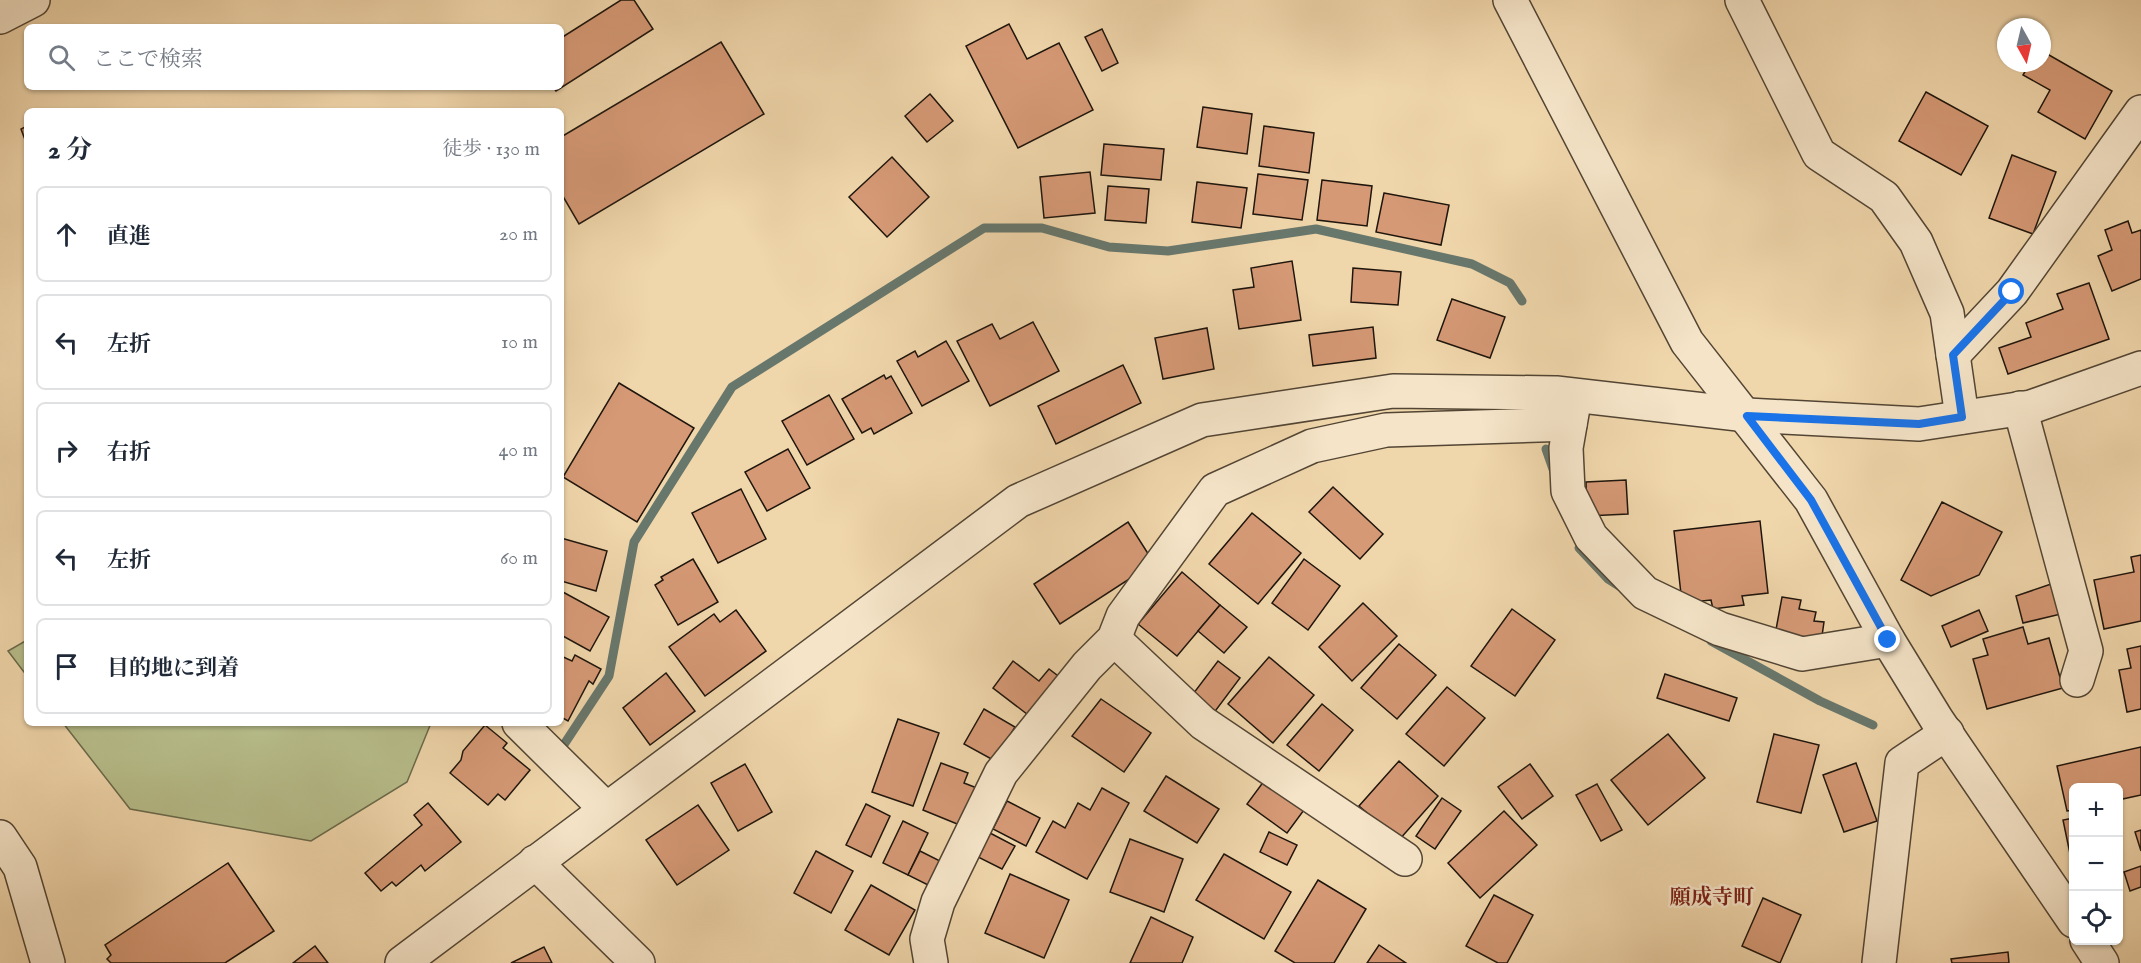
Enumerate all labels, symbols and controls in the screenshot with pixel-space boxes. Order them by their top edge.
north arrow [1997,18,2051,72]
search box [24,24,564,90]
icon: search [45,41,78,74]
text: ここで検索 [93,46,203,74]
text: 2 分 [48,134,92,167]
text: 徒歩 · 130 m [442,137,540,162]
icon: ahead [50,218,83,251]
text: 20 m [499,222,538,247]
text: 直進 [107,223,151,251]
route start [1998,278,2024,304]
icon: left [50,326,83,359]
text: 10 m [501,330,538,355]
text: 左折 [107,331,151,359]
icon: right [50,434,83,467]
text: 40 m [499,438,538,463]
text: 右折 [107,439,151,467]
icon: left [50,542,83,575]
text: 60 m [500,546,538,571]
text: 左折 [107,547,151,575]
route end [1874,626,1900,652]
icon: arrive [50,650,83,683]
text: 目的地に到着 [107,655,239,683]
map controls [2069,783,2123,945]
button: + [2069,783,2123,837]
button: − [2069,837,2123,891]
district label: 願成寺町 [1670,885,1754,912]
button: locate [2069,891,2123,945]

